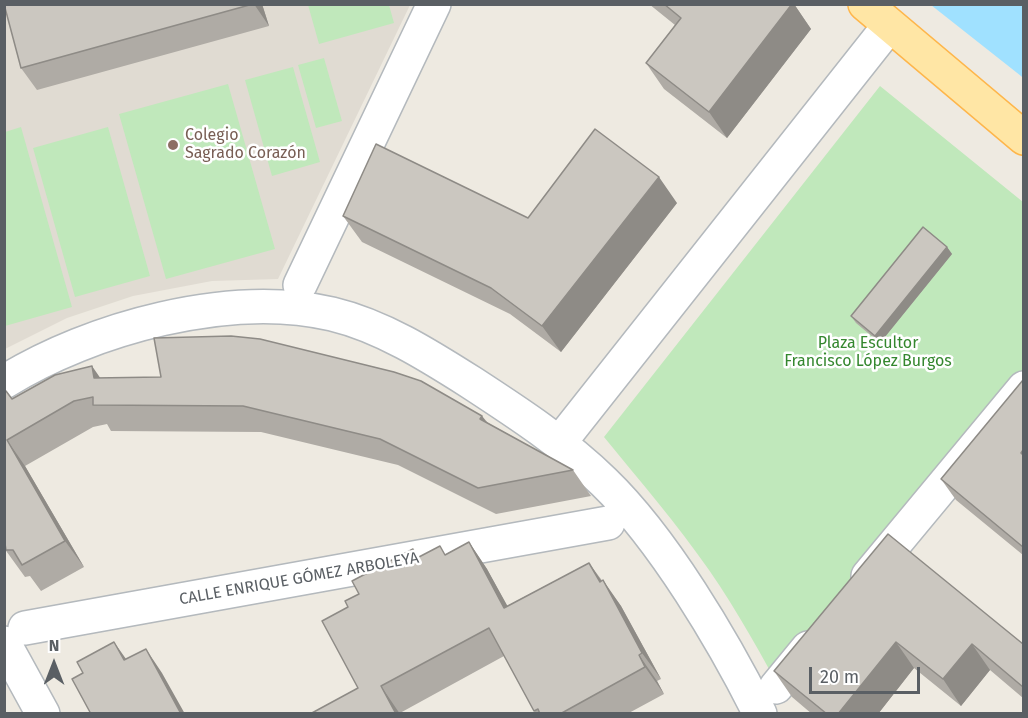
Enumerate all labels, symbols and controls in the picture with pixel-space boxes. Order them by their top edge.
place label: Colegio Sagrado Corazón [185,126,306,164]
marker: Colegio Sagrado Corazón [166,138,180,152]
park label: Plaza Escultor Francisco López Burgos [784,334,952,372]
street label: CALLE ENRIQUE GÓMEZ ARBOLEYA [178,548,420,610]
north arrow [24,634,84,694]
text: N [49,636,59,655]
scale bar [812,655,923,693]
text: 20 m [820,666,859,688]

